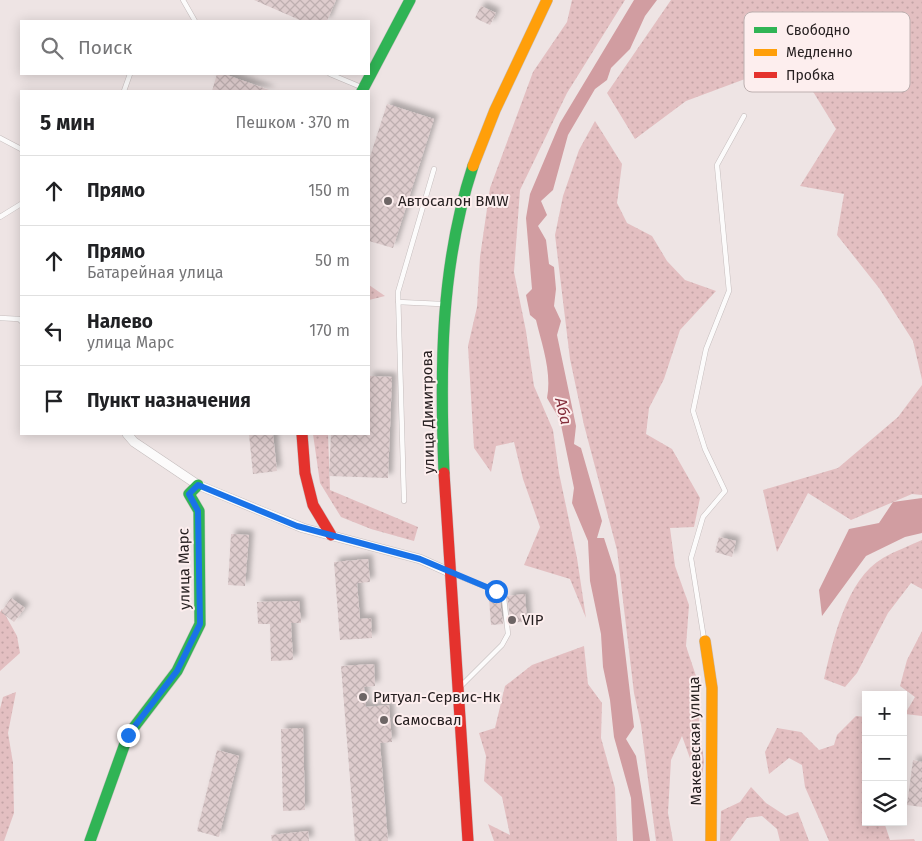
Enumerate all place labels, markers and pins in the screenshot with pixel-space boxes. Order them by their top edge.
place label: Автосалон BMW [398,192,509,210]
marker: Автосалон BMW [382,195,394,207]
place label: VIP [522,611,544,629]
marker: VIP [506,614,518,626]
place label: Ритуал-Сервис-Нк [373,688,501,706]
marker: Ритуал-Сервис-Нк [357,691,369,703]
place label: Самосвал [394,711,462,729]
marker: Самосвал [378,714,390,726]

